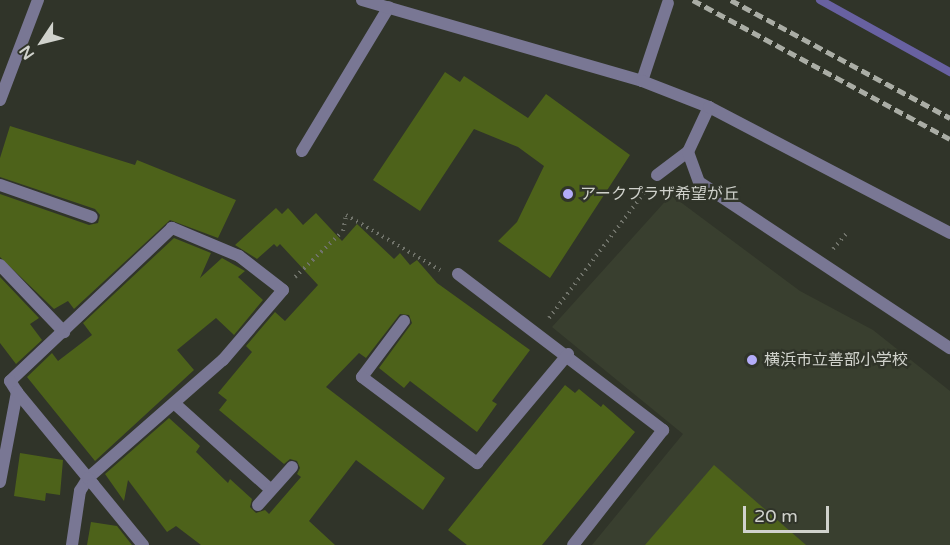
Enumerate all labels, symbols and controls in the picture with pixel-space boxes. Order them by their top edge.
north arrow [12,12,72,72]
text: N [15,41,39,63]
place label: アークプラザ希望が丘 [580,184,739,204]
marker: アークプラザ希望が丘 [561,187,575,201]
place label: 横浜市立善部小学校 [764,350,908,370]
marker: 横浜市立善部小学校 [745,353,759,367]
scale bar [746,494,832,532]
text: 20 m [754,505,798,527]

